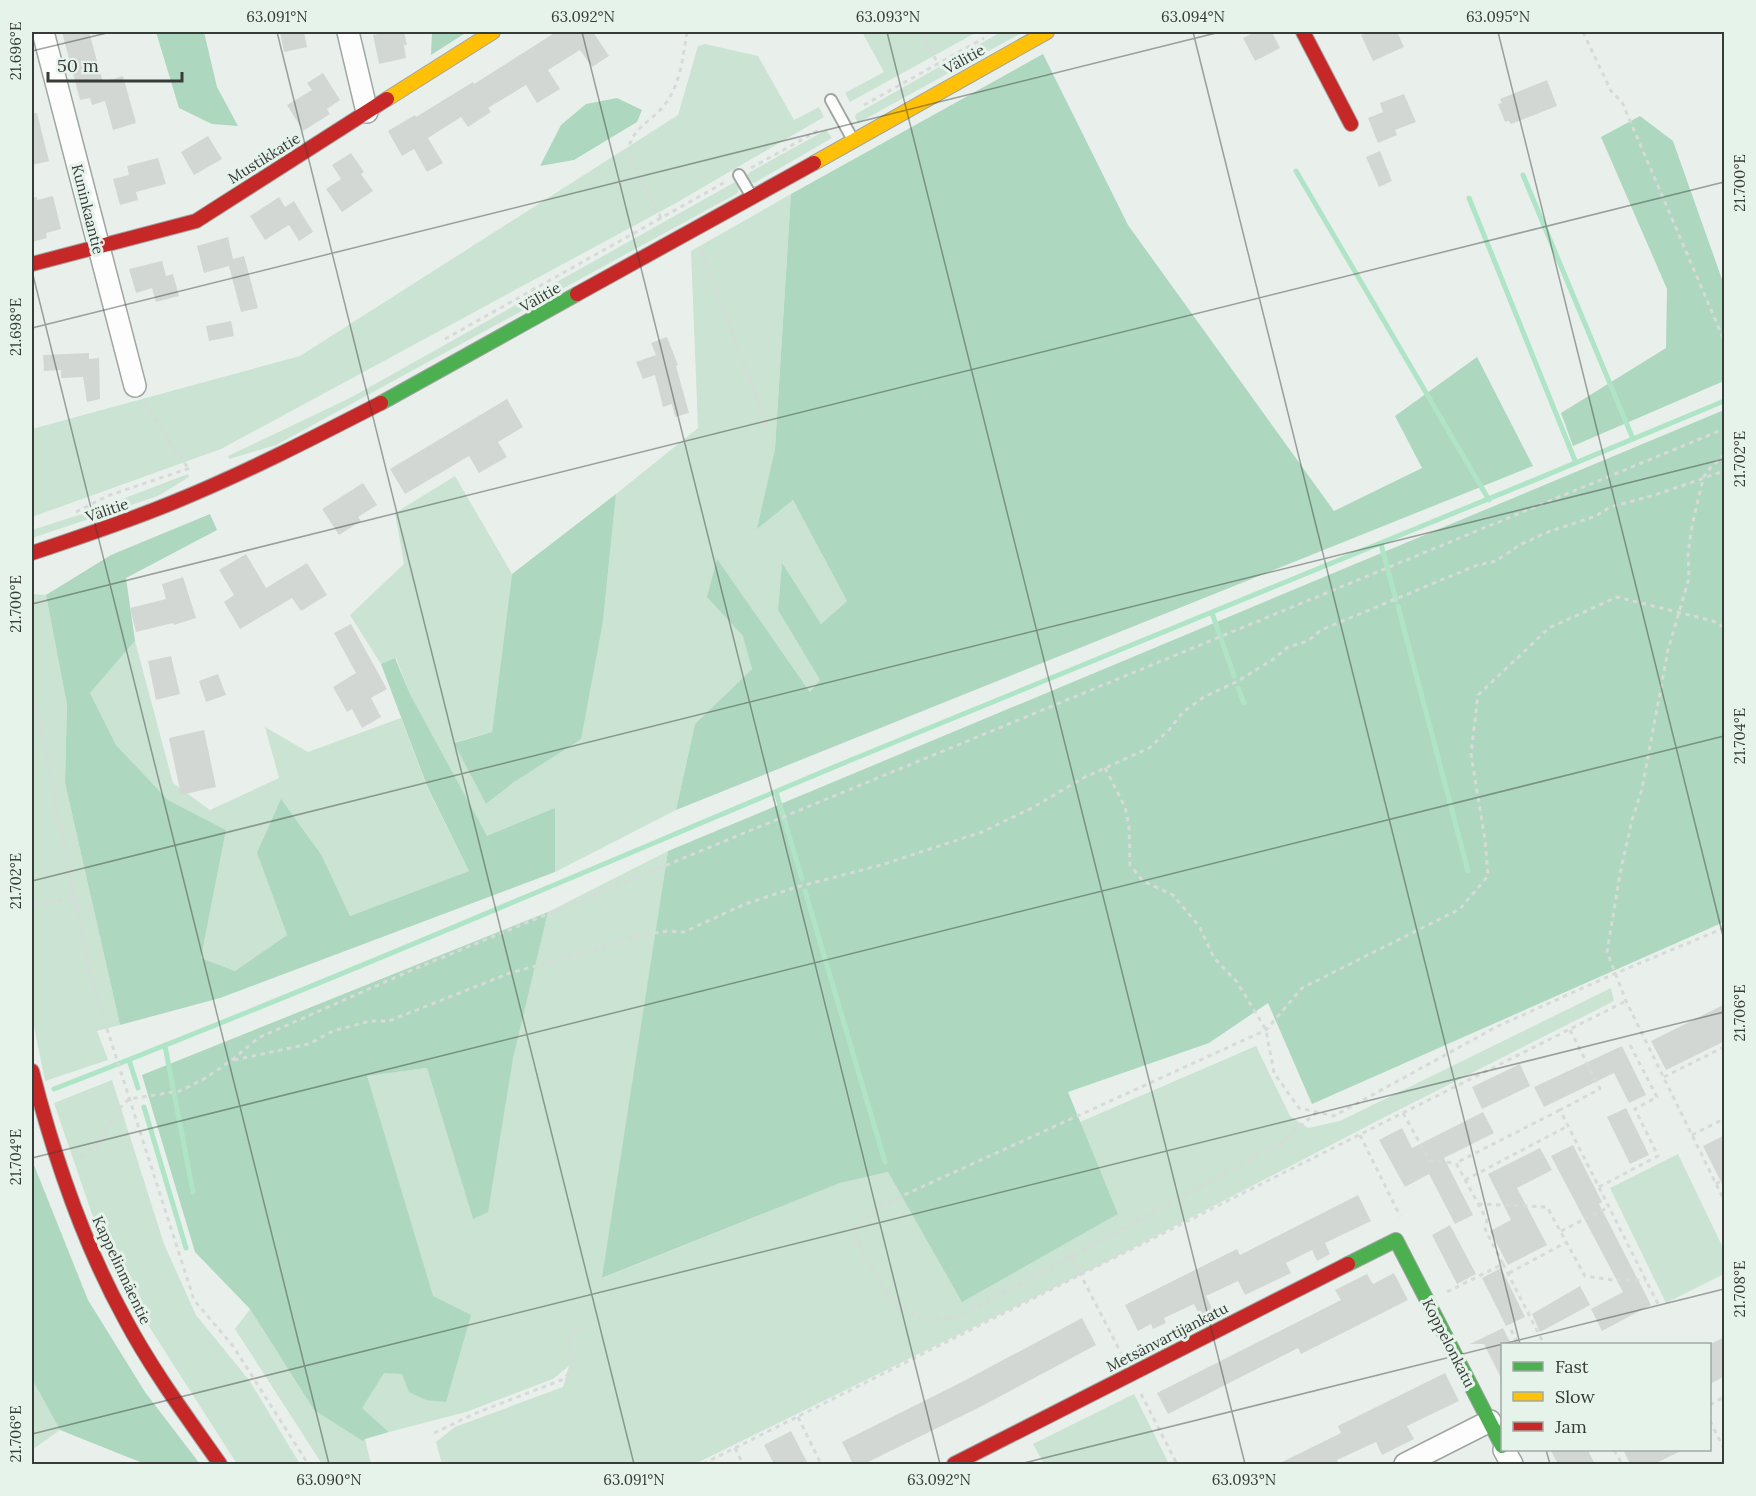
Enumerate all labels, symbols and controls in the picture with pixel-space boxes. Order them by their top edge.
text: 63.091°N [246,7,308,26]
text: 63.092°N [551,7,615,26]
text: 63.093°N [856,7,920,26]
text: 63.094°N [1161,7,1225,26]
text: 63.095°N [1466,7,1530,26]
text: 21.696°E [6,22,25,80]
street label: Välitie [939,40,988,78]
scale bar [48,45,182,83]
text: 50 m [57,54,99,77]
street label: Mustikkatie [224,128,304,188]
text: 21.700°E [1730,154,1749,212]
street label: Kuninkaantie [68,162,108,256]
street label: Välitie [515,278,564,317]
text: 21.698°E [6,298,25,356]
text: 21.702°E [1730,431,1749,487]
street label: Välitie [82,494,131,526]
text: 21.700°E [6,575,25,633]
text: 21.704°E [1730,708,1749,764]
text: 21.702°E [6,853,25,909]
text: 21.706°E [1730,984,1749,1042]
text: 21.704°E [6,1129,25,1185]
street label: Kappelinmäentie [88,1213,156,1327]
text: 21.708°E [1730,1261,1749,1317]
street label: Koppelonkatu [1418,1295,1480,1391]
street label: Metsänvartijankatu [1103,1298,1231,1376]
legend [1501,1343,1711,1451]
text: Fast [1555,1355,1589,1378]
text: Slow [1555,1385,1595,1408]
text: 21.706°E [6,1405,25,1463]
text: Jam [1554,1415,1587,1438]
text: 63.090°N [296,1470,362,1489]
text: 63.091°N [603,1470,665,1489]
text: 63.092°N [907,1470,971,1489]
text: 63.093°N [1212,1470,1276,1489]

